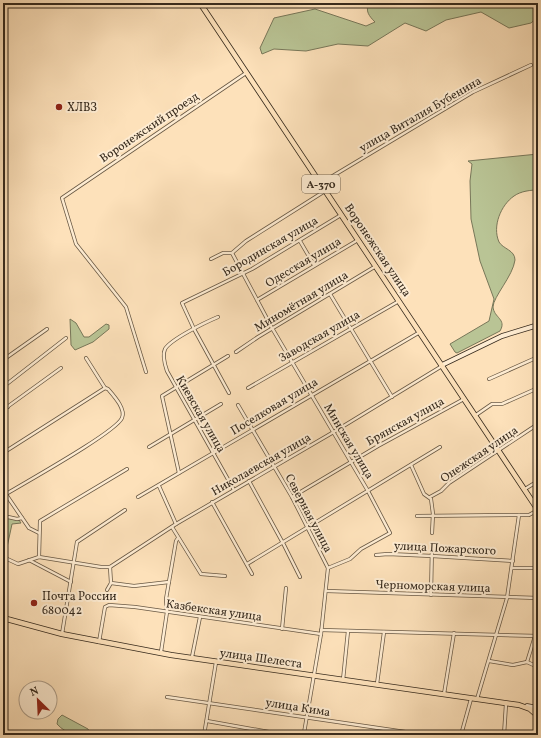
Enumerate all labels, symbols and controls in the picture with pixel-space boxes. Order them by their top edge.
street label: улица Виталия Бубенина [356,73,485,157]
street label: Воронежский проезд [97,89,202,167]
place label: ХЛВЗ [67,100,97,116]
marker: ХЛВЗ [54,102,64,112]
road number: А-370 [302,175,340,193]
street label: Воронежская улица [340,201,414,300]
street label: Бородинская улица [220,213,321,281]
street label: Одесская улица [263,234,345,292]
street label: Миномётная улица [252,267,351,336]
street label: Заводская улица [276,307,363,367]
street label: Киевская улица [172,373,229,456]
street label: Поселковая улица [228,374,321,439]
street label: Брянская улица [363,394,448,450]
street label: Минская улица [319,401,377,482]
street label: Онежская улица [438,423,522,487]
street label: Николаевская улица [209,430,314,500]
street label: Северная улица [281,471,336,556]
street label: улица Пожарского [393,538,496,560]
street label: Черноморская улица [375,577,491,597]
place label: Почта России 680042 [42,589,117,619]
street label: Казбекская улица [165,596,263,626]
marker: Почта России 680042 [29,598,39,608]
street label: улица Шелеста [219,645,303,673]
north arrow [18,680,58,720]
text: N [28,684,41,701]
street label: улица Кима [264,695,331,721]

